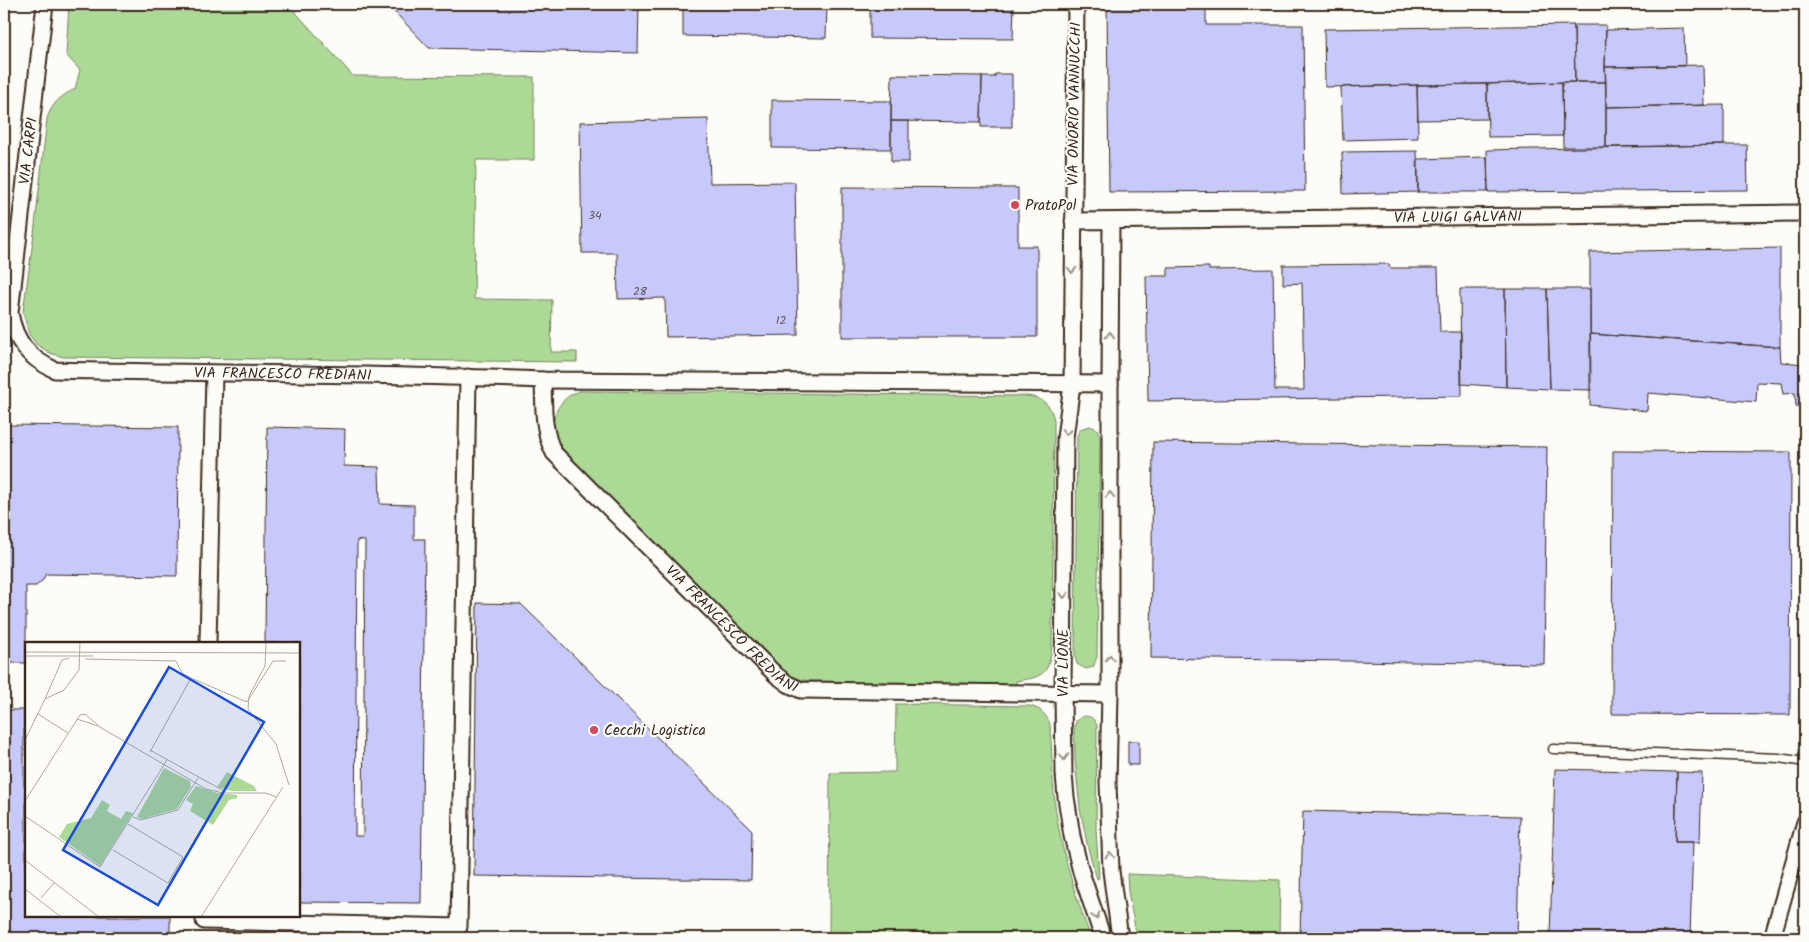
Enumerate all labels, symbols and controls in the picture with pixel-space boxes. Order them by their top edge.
street label: VIA ONORIO VANNUCCHI [1062,21,1088,186]
street label: VIA CARPI [13,116,45,186]
place label: PratoPol [1025,194,1077,218]
marker: PratoPol [1009,199,1021,211]
street label: VIA LUIGI GALVANI [1394,205,1522,230]
house number: 34 [588,206,602,225]
one-way arrow [1067,266,1078,274]
house number: 28 [633,282,648,301]
house number: 12 [776,311,786,330]
one-way arrow [1105,331,1115,338]
street label: VIA FRANCESCO FREDIANI [194,362,372,388]
one-way arrow [1061,429,1072,437]
one-way arrow [1105,491,1115,498]
street label: VIA FRANCESCO FREDIANI [659,560,802,700]
one-way arrow [1059,591,1069,599]
street label: VIA LIONE [1052,627,1076,697]
inset map [25,642,300,917]
one-way arrow [1105,653,1115,661]
place label: Cecchi Logistica [604,719,706,743]
marker: Cecchi Logistica [588,724,600,736]
one-way arrow [1059,754,1069,761]
one-way arrow [1105,851,1116,859]
one-way arrow [1090,911,1100,919]

